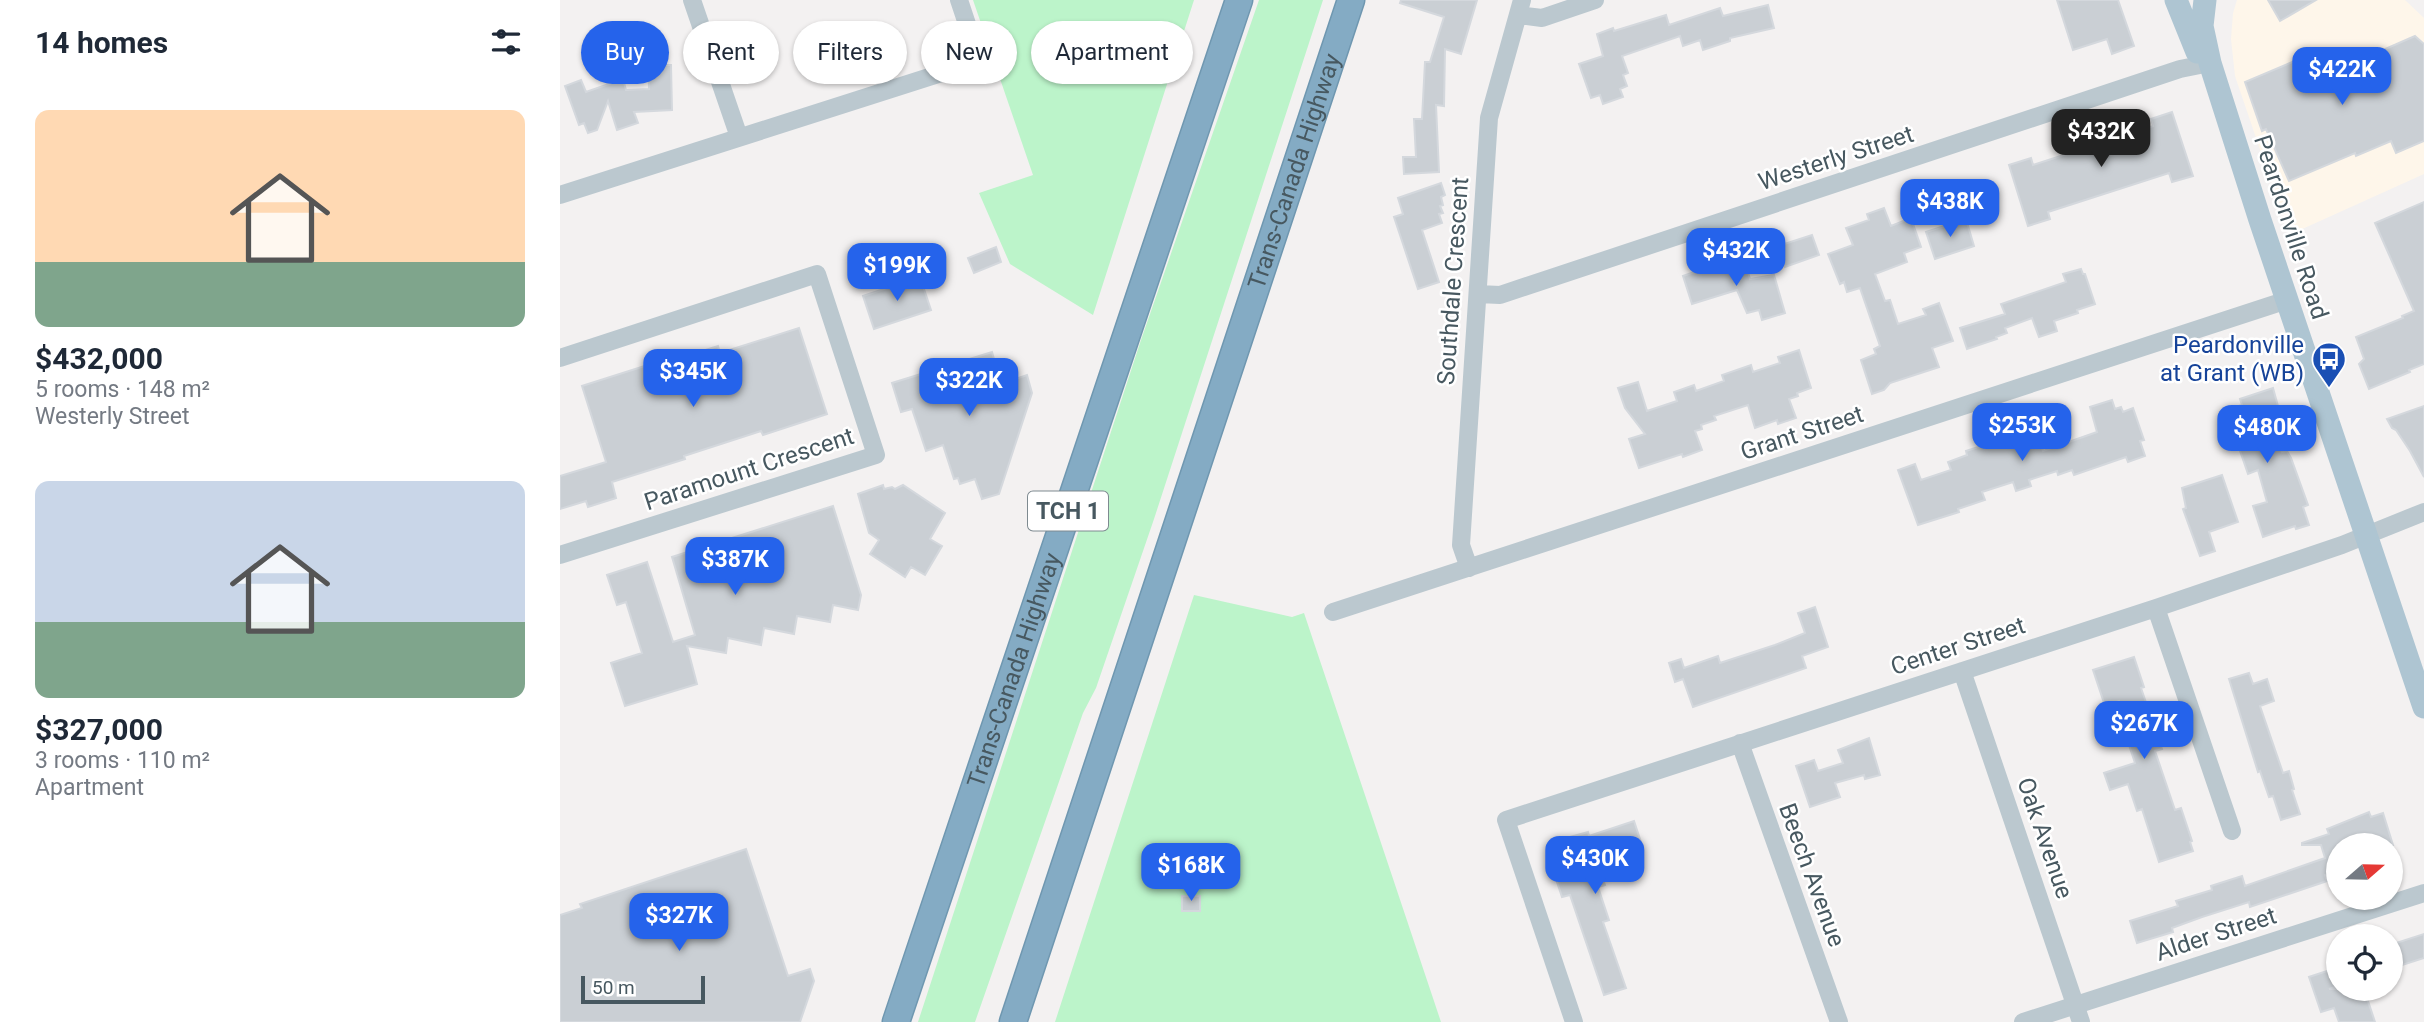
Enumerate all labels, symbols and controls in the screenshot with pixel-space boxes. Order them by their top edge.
chip: Buy [581,21,669,84]
chip: Rent [683,21,779,84]
chip: Filters [793,21,907,84]
chip: New [921,21,1017,84]
chip: Apartment [1031,21,1193,84]
icon: filters [487,23,525,61]
text: 14 homes [35,25,168,60]
pin: $422K [2293,48,2391,107]
street label: Trans-Canada Highway [1242,50,1346,293]
text: $422K [2308,56,2376,83]
pin: $432K [2052,110,2150,169]
text: $432K [2067,118,2135,145]
street label: Westerly Street [1755,120,1917,196]
street label: Peardonville Road [2248,131,2334,323]
icon: home [217,155,343,281]
street label: Southdale Crescent [1432,176,1474,386]
pin: $438K [1901,180,1999,239]
text: $438K [1916,188,1984,215]
pin: $432K [1687,229,1785,288]
text: $432K [1702,237,1770,264]
pin: $199K [848,244,946,303]
text: $199K [863,252,931,279]
place label: Peardonville at Grant (WB) [2160,331,2304,387]
bus stop icon: Peardonville at Grant (WB) [2310,340,2348,389]
text: $432,000 [35,341,163,376]
pin: $345K [644,350,742,409]
text: $345K [659,358,727,385]
pin: $322K [920,358,1018,418]
text: $322K [935,367,1003,394]
text: 5 rooms · 148 m² [35,376,210,403]
street label: Grant Street [1737,400,1867,466]
text: Westerly Street [35,403,190,430]
pin: $253K [1973,404,2071,463]
pin: $480K [2218,406,2316,465]
text: $253K [1988,412,2056,439]
text: $480K [2233,414,2301,441]
street label: Paramount Crescent [641,422,858,516]
road number: TCH 1 [1028,491,1108,530]
icon: home [217,526,343,652]
pin: $387K [686,538,784,597]
text: $387K [701,546,769,573]
street label: Trans-Canada Highway [962,549,1067,791]
street label: Center Street [1887,611,2029,681]
pin: $267K [2095,702,2193,761]
text: $267K [2110,710,2178,737]
text: $327,000 [35,712,163,747]
text: 3 rooms · 110 m² [35,747,210,774]
text: Apartment [35,774,144,801]
street label: Oak Avenue [2011,774,2079,902]
street label: Beech Avenue [1773,799,1851,951]
north arrow [2326,833,2403,910]
map controls [2326,833,2403,1001]
pin: $430K [1546,836,1644,896]
pin: $168K [1142,844,1240,903]
text: $430K [1561,845,1629,872]
text: $168K [1157,852,1225,879]
pin: $327K [630,894,728,953]
street label: Alder Street [2152,901,2280,967]
text: $327K [645,902,713,929]
button: locate [2326,924,2403,1001]
scale bar [581,973,705,1005]
text: 50 m [592,976,635,999]

